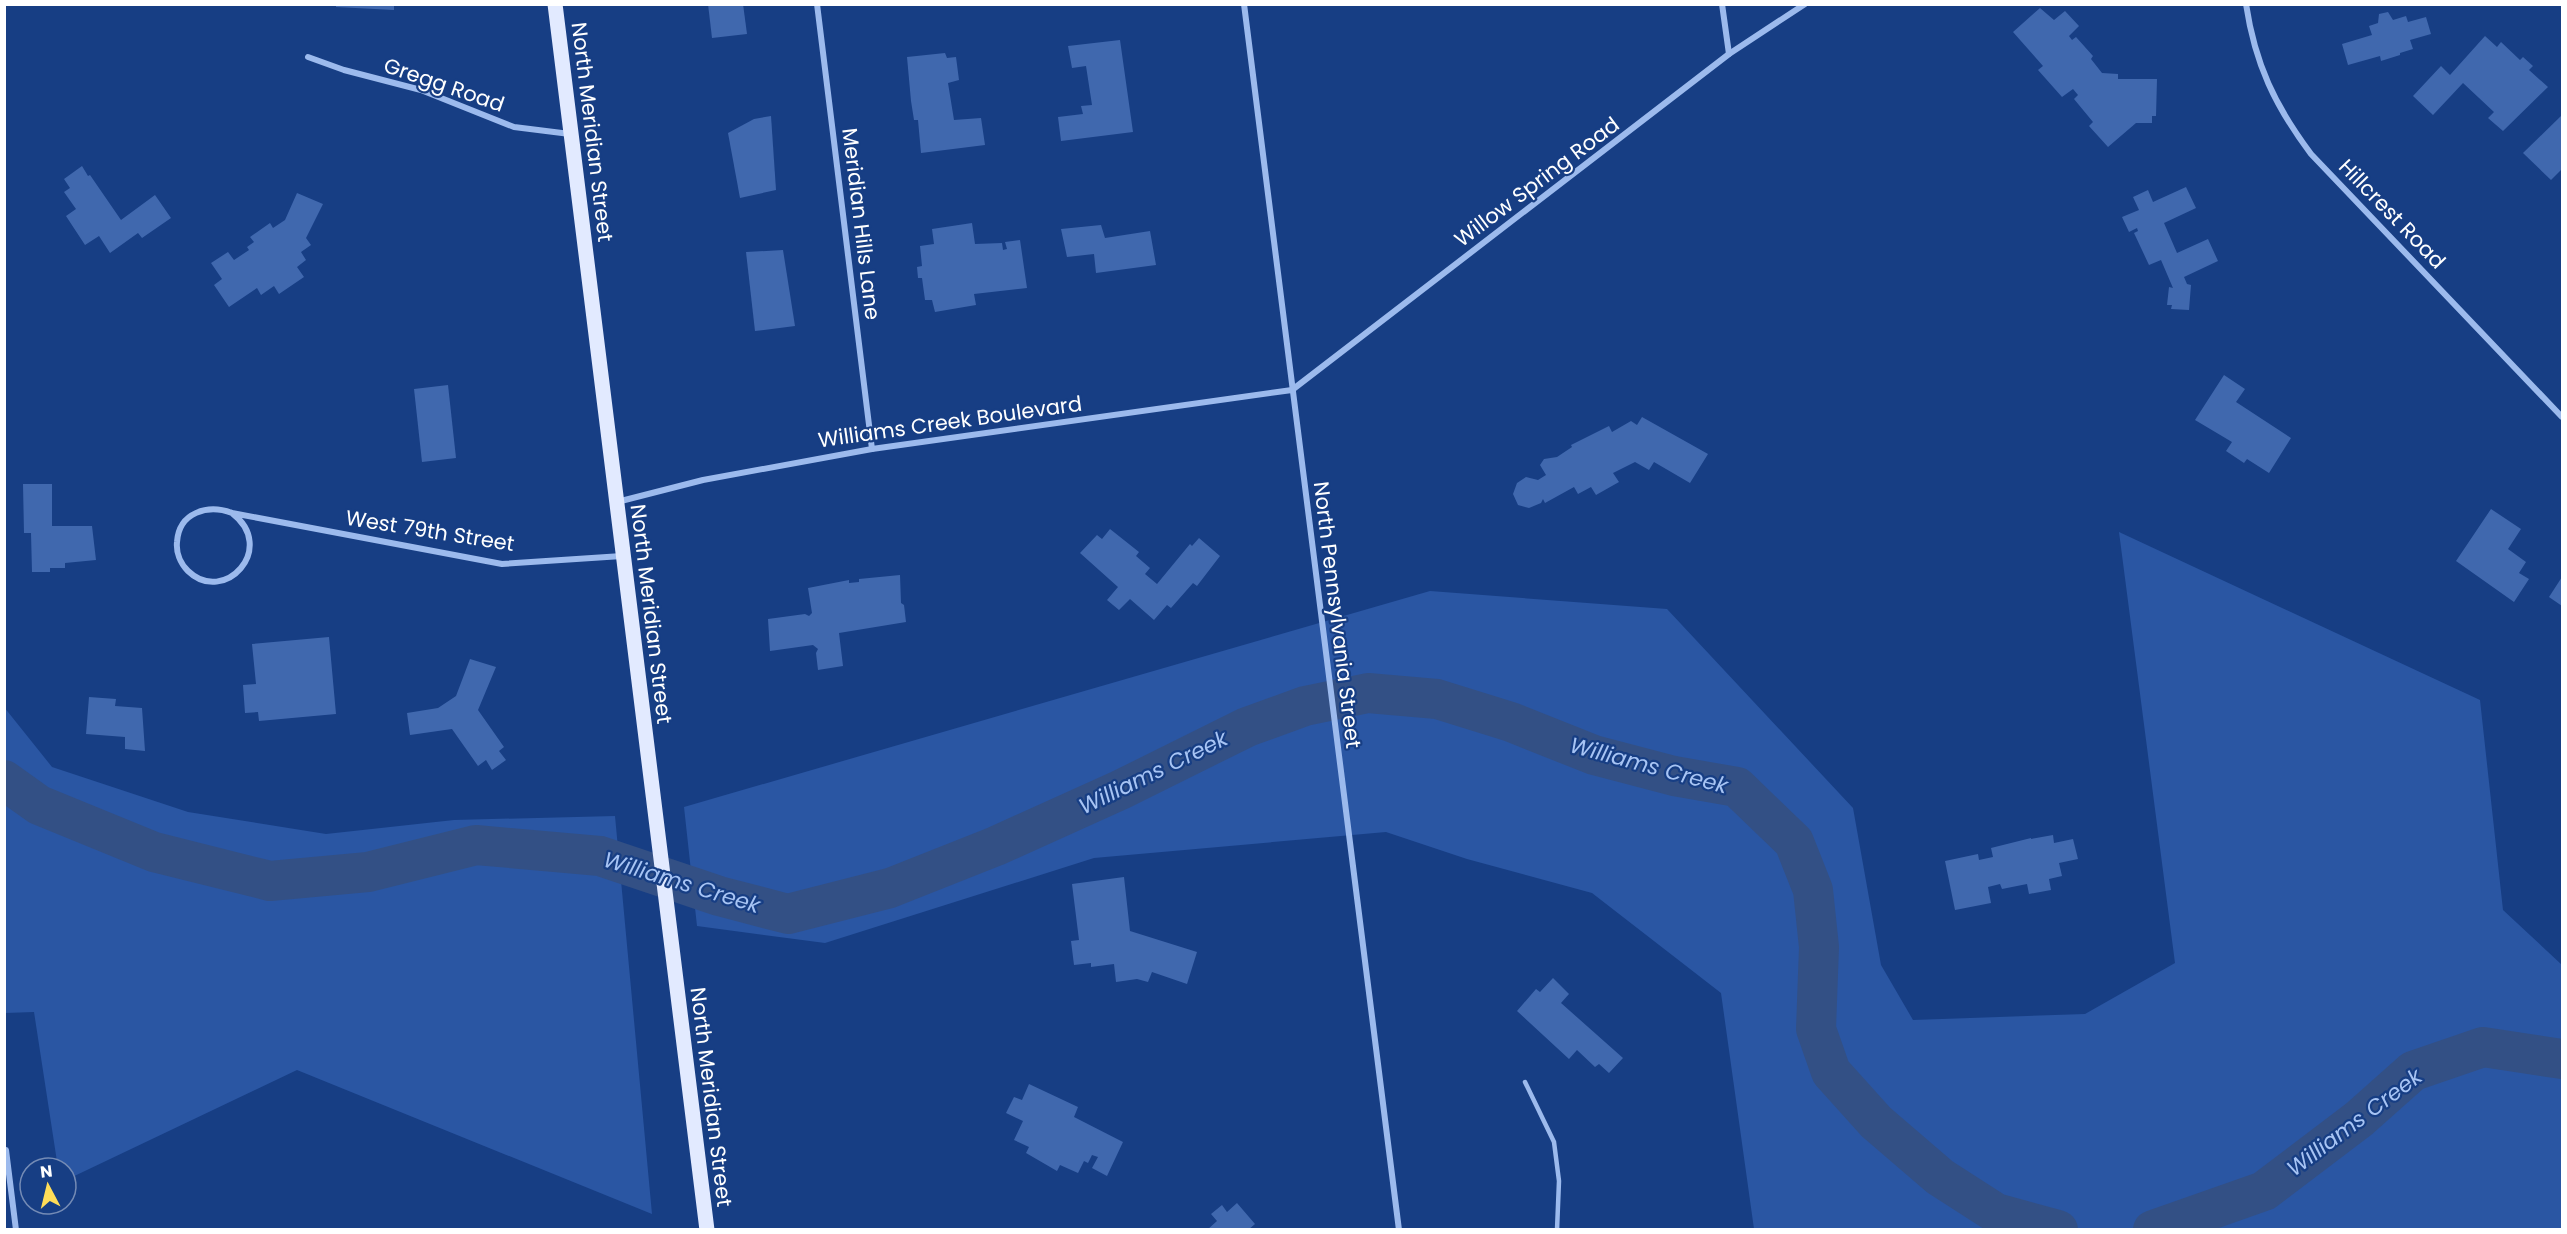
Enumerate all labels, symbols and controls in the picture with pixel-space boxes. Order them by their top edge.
street label: North Meridian Street [565,21,620,243]
street label: Gregg Road [380,50,508,119]
street label: Willow Spring Road [1448,110,1625,253]
street label: Meridian Hills Lane [835,126,888,322]
street label: Hillcrest Road [2332,152,2452,275]
street label: Williams Creek Boulevard [816,389,1084,454]
street label: North Pennsylvania Street [1307,480,1368,750]
street label: West 79th Street [344,503,517,558]
street label: North Meridian Street [624,503,679,725]
water label: Williams Creek [1073,722,1235,822]
water label: Williams Creek [1566,729,1733,802]
water label: Williams Creek [600,844,766,922]
street label: North Meridian Street [684,986,739,1208]
water label: Williams Creek [2280,1060,2430,1184]
north arrow [18,1156,78,1216]
text: N [39,1159,54,1184]

